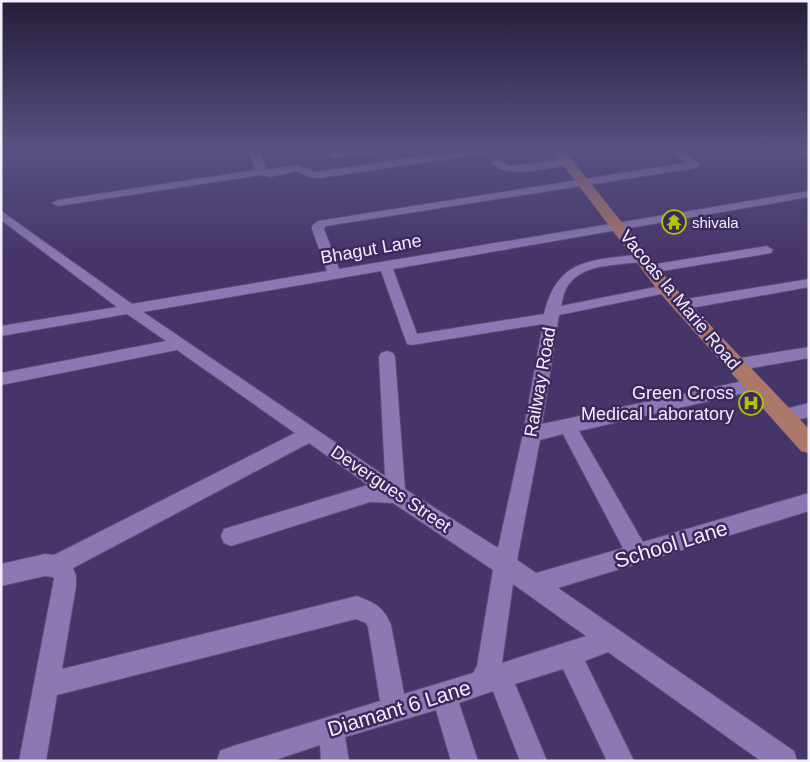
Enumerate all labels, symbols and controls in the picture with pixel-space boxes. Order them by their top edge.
temple icon: shivala [661,209,687,235]
place label: shivala [692,214,739,231]
street label: Vacoas la Marie Road [616,226,744,374]
street label: Bhagut Lane [319,230,423,268]
street label: Railway Road [521,326,559,438]
place label: Green Cross Medical Laboratory [581,383,734,424]
hospital icon: Green Cross Medical Laboratory [738,390,764,416]
street label: Devergues Street [327,442,455,536]
street label: School Lane [612,516,730,572]
street label: Diamant 6 Lane [325,675,473,741]

